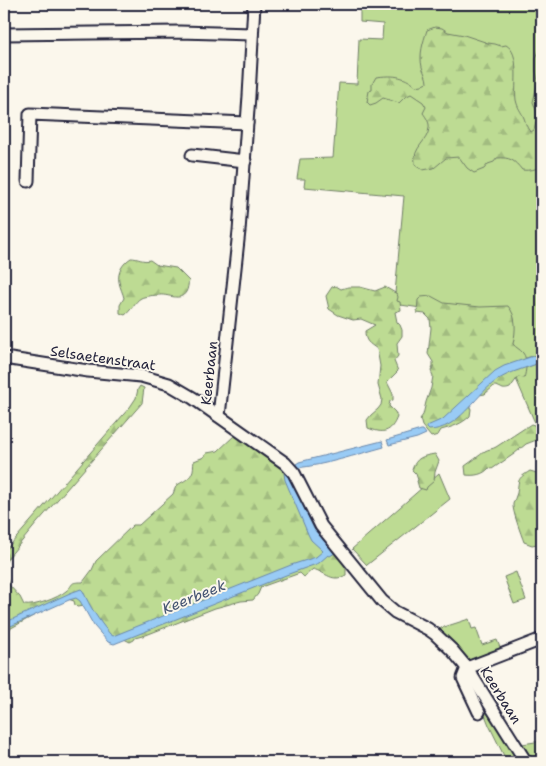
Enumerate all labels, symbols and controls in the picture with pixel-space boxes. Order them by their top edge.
street label: Keerbaan [197,340,221,406]
street label: Selsaetenstraat [49,342,157,374]
water label: Keerbeek [159,575,229,619]
street label: Keerbaan [476,663,526,727]

